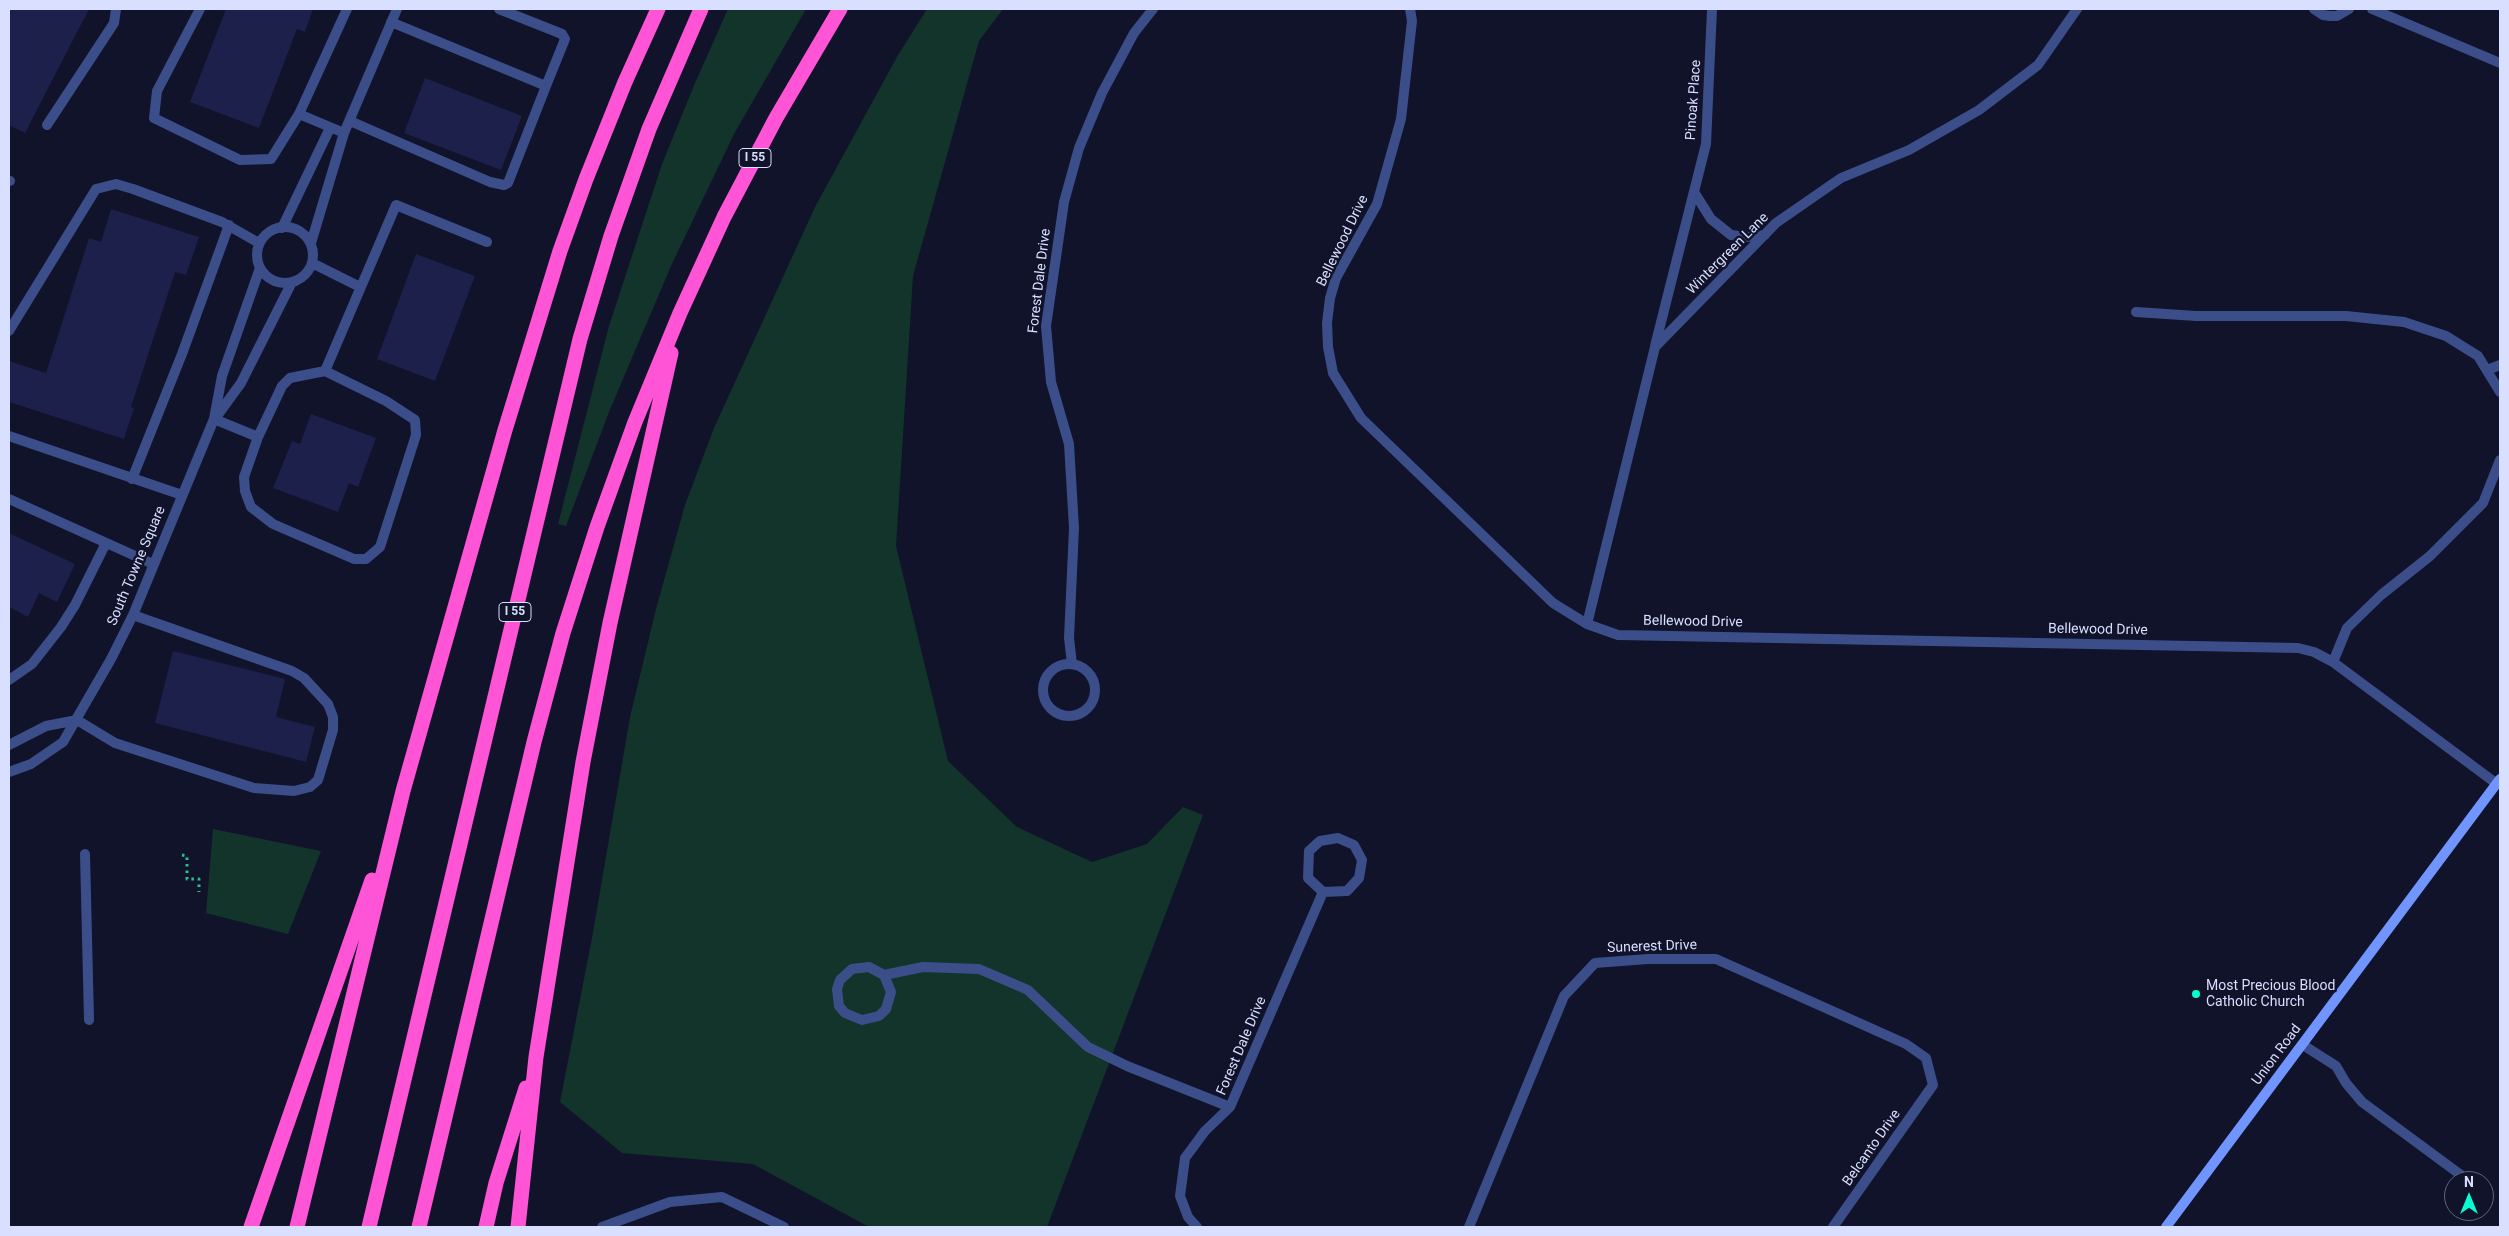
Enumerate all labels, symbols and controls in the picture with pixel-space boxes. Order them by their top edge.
street label: Pinoak Place [1683,59,1705,141]
road number: I 55 [739,148,771,168]
street label: Bellewood Drive [1314,193,1372,289]
street label: Wintergreen Lane [1684,210,1772,298]
street label: Forest Dale Drive [1025,228,1055,334]
street label: South Towne Square [104,504,170,628]
road number: I 55 [499,602,531,622]
street label: Bellewood Drive [1643,613,1743,631]
street label: Bellewood Drive [2048,621,2148,639]
street label: Sunerest Drive [1607,937,1697,957]
place label: Most Precious Blood Catholic Church [2206,978,2335,1010]
marker: Most Precious Blood Catholic Church [2190,988,2202,1000]
street label: Forest Dale Drive [1214,994,1270,1098]
street label: Union Road [2249,1021,2305,1089]
street label: Belcanto Drive [1839,1106,1905,1190]
north arrow [2444,1171,2494,1221]
text: N [2464,1174,2474,1190]

